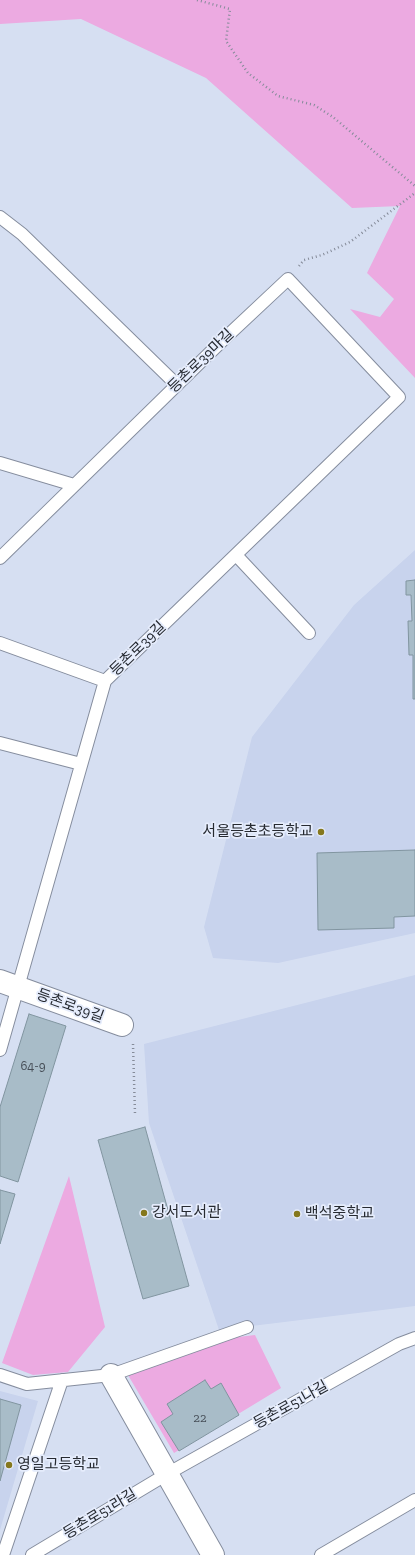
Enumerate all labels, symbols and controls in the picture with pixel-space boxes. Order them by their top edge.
street label: 등촌로39마길 [164,325,238,397]
street label: 등촌로39길 [106,618,170,680]
place label: 서울등촌초등학교 [203,823,313,841]
marker: 서울등촌초등학교 [316,827,326,837]
street label: 등촌로39길 [34,985,106,1027]
house number: 64-9 [20,1058,46,1074]
place label: 강서도서관 [152,1204,221,1222]
place label: 백석중학교 [305,1205,374,1223]
marker: 강서도서관 [139,1208,149,1218]
marker: 백석중학교 [292,1209,302,1219]
street label: 등촌로51나길 [251,1377,331,1433]
house number: 22 [193,1410,207,1426]
place label: 영일고등학교 [17,1456,100,1474]
marker: 영일고등학교 [4,1460,14,1470]
street label: 등촌로51라길 [60,1485,140,1543]

